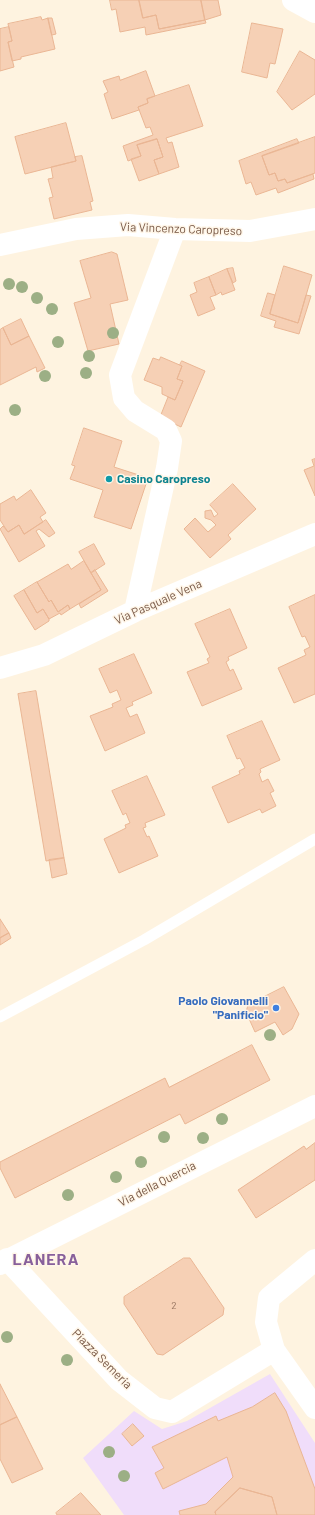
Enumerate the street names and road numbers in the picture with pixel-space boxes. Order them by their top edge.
street label: Via Vincenzo Caropreso [120,220,242,238]
street label: Via Pasquale Vena [112,576,204,628]
street label: Via della Quercia [116,1158,198,1210]
street label: Piazza Semeria [69,1326,135,1392]

